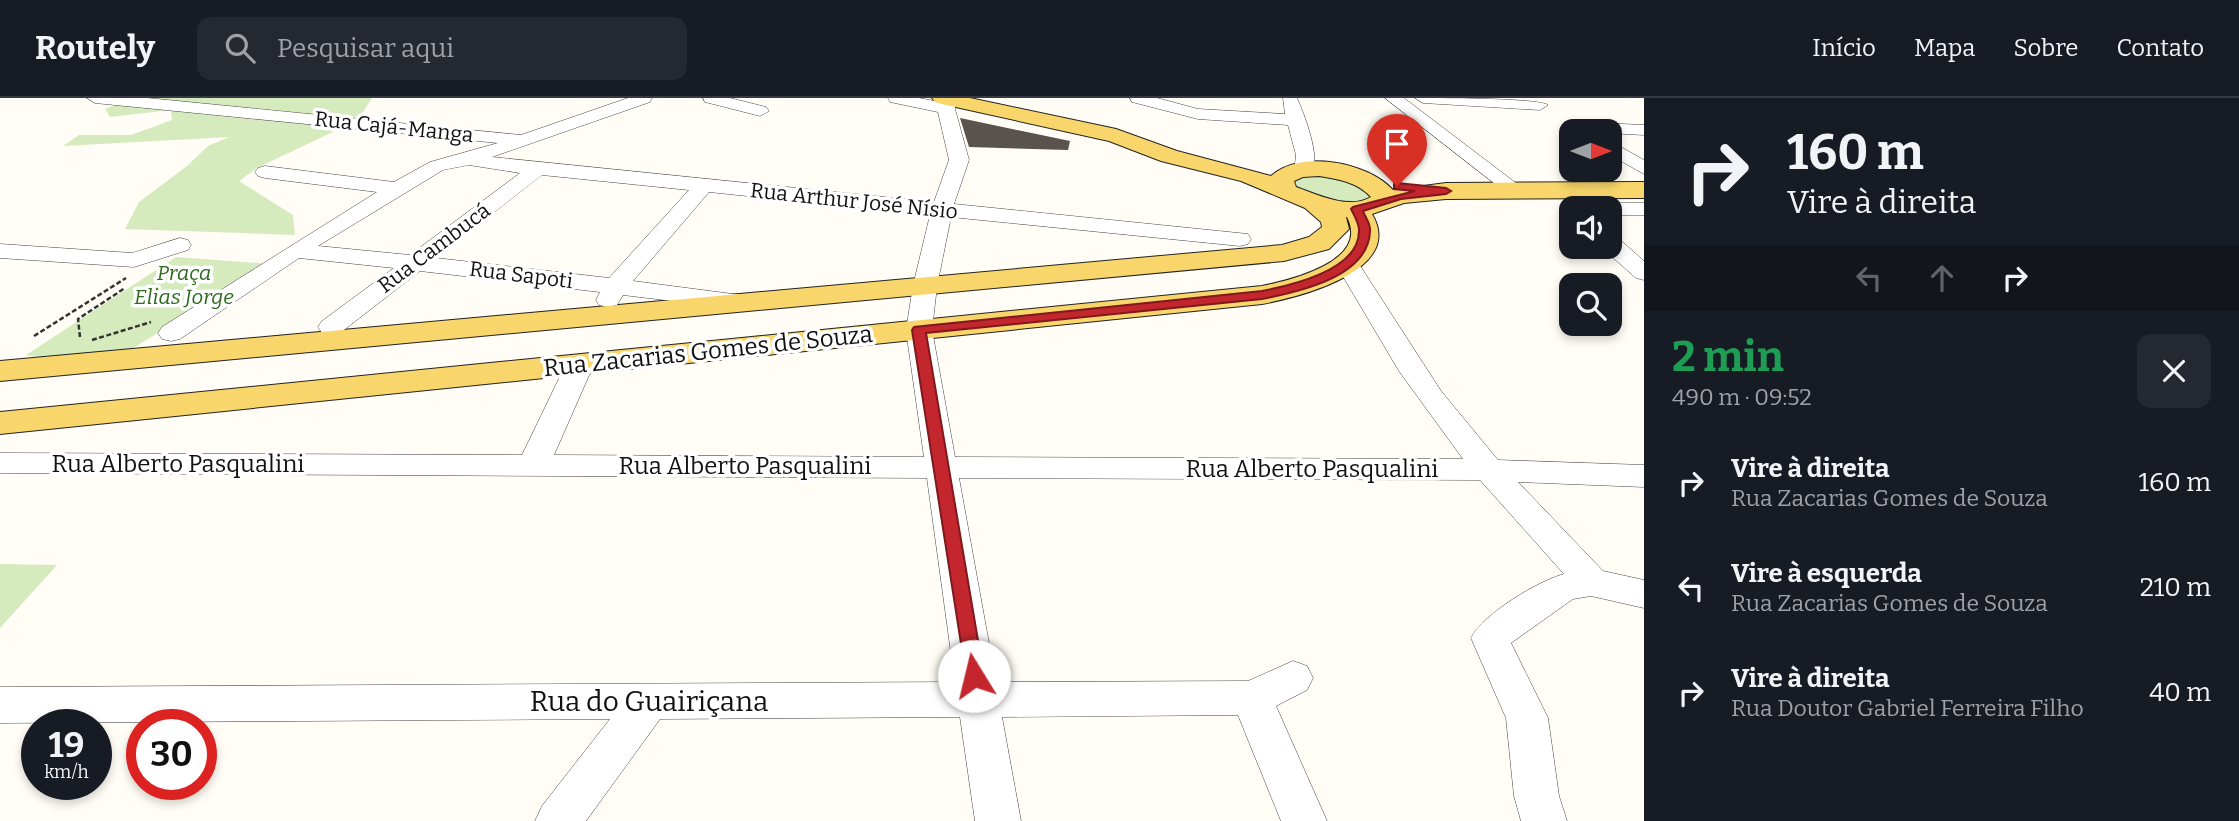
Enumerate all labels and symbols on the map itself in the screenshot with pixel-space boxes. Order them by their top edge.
street label: Rua Cajá-Manga [313,106,475,148]
pin [1367,114,1427,186]
north arrow [1559,119,1622,182]
street label: Rua Arthur José Nísio [749,177,959,225]
street label: Rua Cambucá [373,197,496,299]
street label: Rua Sapoti [468,256,574,294]
park label: Praça Elias Jorge [134,260,234,310]
street label: Rua Zacarias Gomes de Souza [542,320,874,382]
street label: Rua Alberto Pasqualini [52,450,305,478]
street label: Rua Alberto Pasqualini [619,452,872,480]
street label: Rua Alberto Pasqualini [1186,455,1439,483]
position arrow [937,639,1011,713]
street label: Rua do Guairiçana [530,685,768,718]
speed limit sign: 30 [126,709,217,800]

